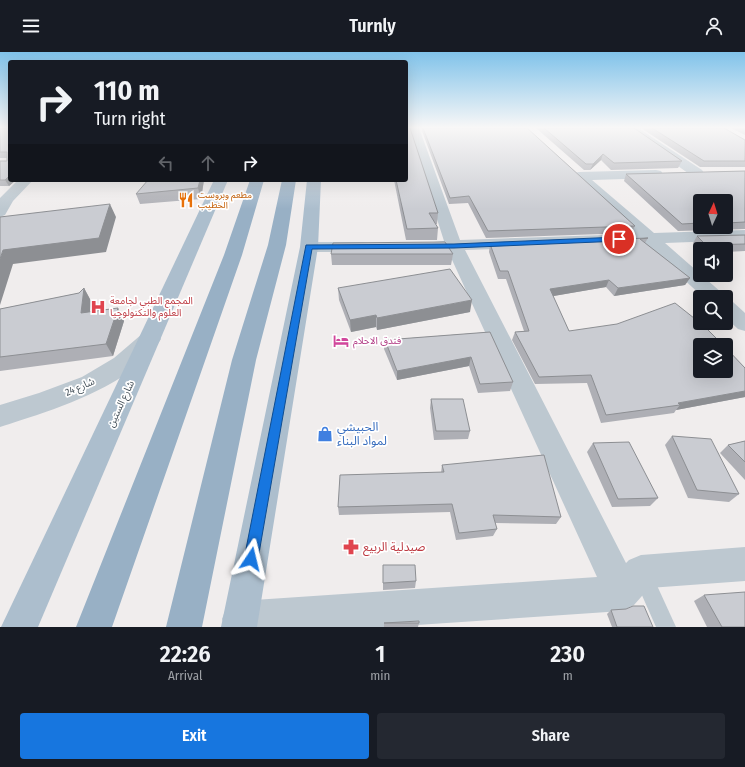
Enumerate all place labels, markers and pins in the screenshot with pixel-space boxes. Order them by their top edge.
place label: مطعم وبروست الخطيب [198,190,252,210]
restaurant icon: مطعم وبروست الخطيب [177,191,195,209]
pin [602,222,636,256]
place label: المجمع الطبي لجامعة العلوم والتكنولوجيا [110,295,193,321]
hospital icon: المجمع الطبي لجامعة العلوم والتكنولوجيا [89,298,107,316]
hotel icon: فندق الاحلام [332,332,350,350]
place label: فندق الاحلام [353,335,402,349]
place label: الحبيشي لمواد البناء [337,420,387,448]
shop icon: الحبيشي لمواد البناء [316,425,334,443]
pharmacy icon: صيدلية الربيع [342,538,360,556]
place label: صيدلية الربيع [363,540,426,556]

